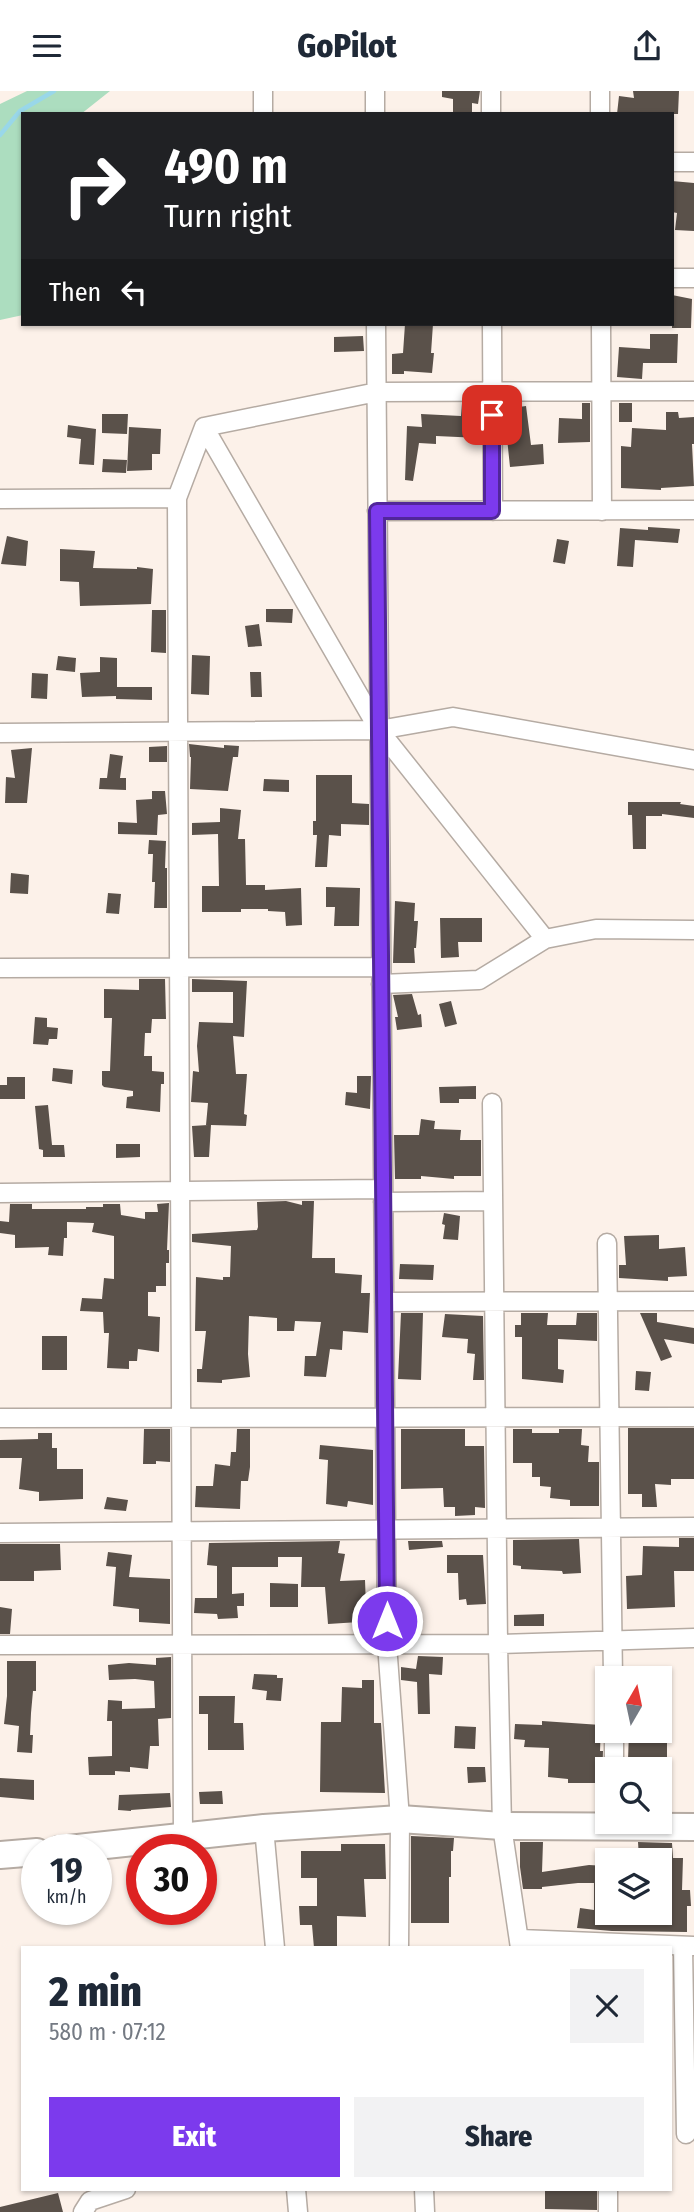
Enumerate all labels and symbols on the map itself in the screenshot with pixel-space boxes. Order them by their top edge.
pin [462,385,522,445]
position arrow [350,1584,424,1658]
north arrow [595,1666,672,1743]
speed limit sign: 30 [126,1834,217,1925]

